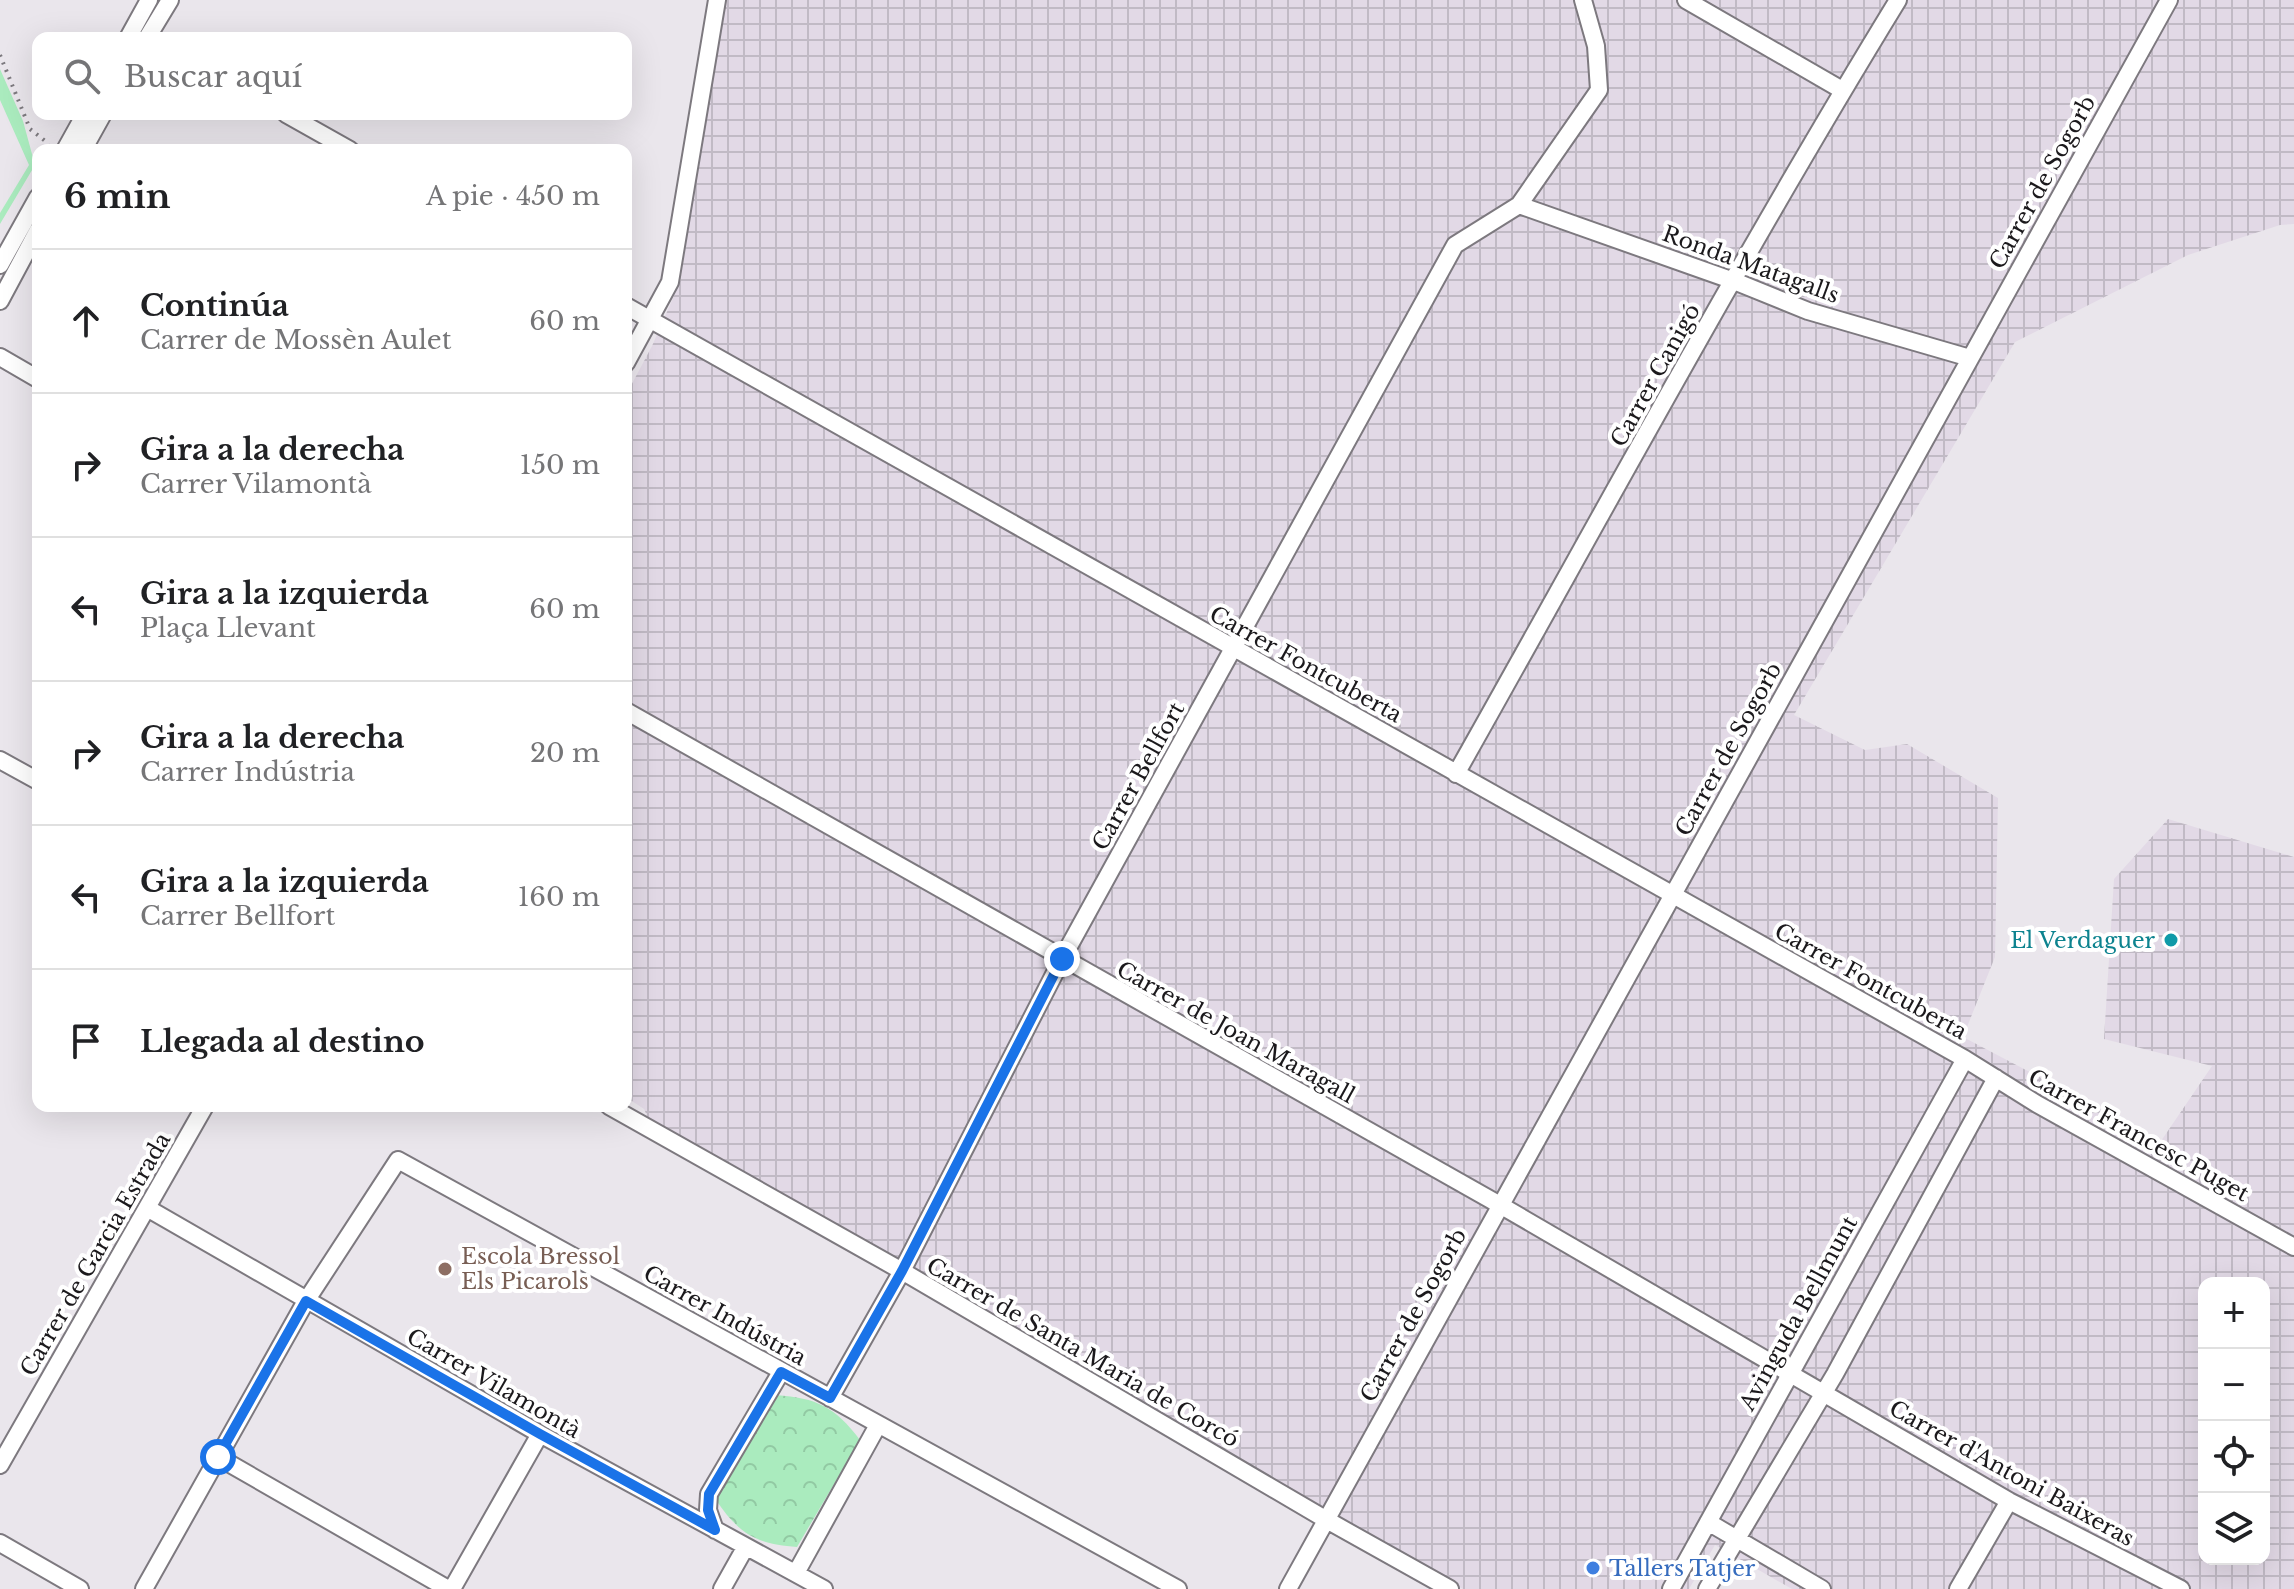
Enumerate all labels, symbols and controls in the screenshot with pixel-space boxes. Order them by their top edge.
search box [32,32,632,120]
icon: search [60,54,104,98]
text: Buscar aquí [124,58,302,95]
street label: Carrer de Sogorb [1984,91,2101,274]
text: 6 min [64,175,171,217]
text: A pie · 450 m [426,180,600,212]
street label: Ronda Matagalls [1659,220,1843,309]
text: Continúa [140,287,289,324]
icon: ahead [64,299,108,343]
street label: Carrer Canigó [1605,299,1706,451]
text: 60 m [529,305,600,337]
text: Carrer de Mossèn Aulet [140,324,452,356]
text: Gira a la derecha [140,431,405,468]
icon: right [64,443,108,487]
text: 150 m [520,449,600,481]
text: Carrer Vilamontà [140,468,372,500]
text: Gira a la izquierda [140,575,429,612]
icon: left [64,587,108,631]
text: 60 m [529,593,600,625]
street label: Carrer Fontcuberta [1205,600,1407,729]
text: Plaça Llevant [140,612,316,644]
street label: Carrer de Sogorb [1670,658,1787,841]
street label: Carrer Bellfort [1087,697,1191,855]
text: Gira a la derecha [140,719,405,756]
icon: right [64,731,108,775]
text: 20 m [530,737,600,769]
text: Carrer Indústria [140,756,355,788]
text: Gira a la izquierda [140,863,429,900]
icon: left [64,875,108,919]
text: 160 m [518,881,600,913]
text: Carrer Bellfort [140,900,335,932]
street label: Carrer Fontcuberta [1770,917,1972,1046]
place label: El Verdaguer [2010,927,2156,954]
marker: El Verdaguer [2162,931,2180,949]
route end [1044,941,1080,977]
street label: Carrer de Joan Maragall [1112,956,1359,1109]
icon: arrive [64,1019,108,1063]
text: Llegada al destino [140,1023,425,1060]
street label: Carrer Francesc Puget [2024,1063,2254,1208]
street label: Carrer de Garcia Estrada [15,1127,177,1381]
street label: Avinguda Bellmunt [1733,1211,1864,1416]
street label: Carrer de Sogorb [1355,1224,1472,1407]
place label: Escola Bressol Els Picarols [461,1243,620,1295]
street label: Carrer de Santa Maria de Corcó [922,1252,1244,1453]
marker: Escola Bressol Els Picarols [436,1260,454,1278]
street label: Carrer Indústria [639,1260,812,1372]
map controls [2198,1277,2270,1565]
button: + [2198,1277,2270,1349]
street label: Carrer Vilamontà [402,1323,586,1445]
button: − [2198,1349,2270,1421]
street label: Carrer d'Antoni Baixeras [1884,1395,2139,1552]
button: locate [2198,1421,2270,1493]
route start [200,1439,236,1475]
button: layers [2198,1493,2270,1565]
place label: Tallers Tatjer [1609,1555,1756,1582]
marker: Tallers Tatjer [1584,1559,1602,1577]

